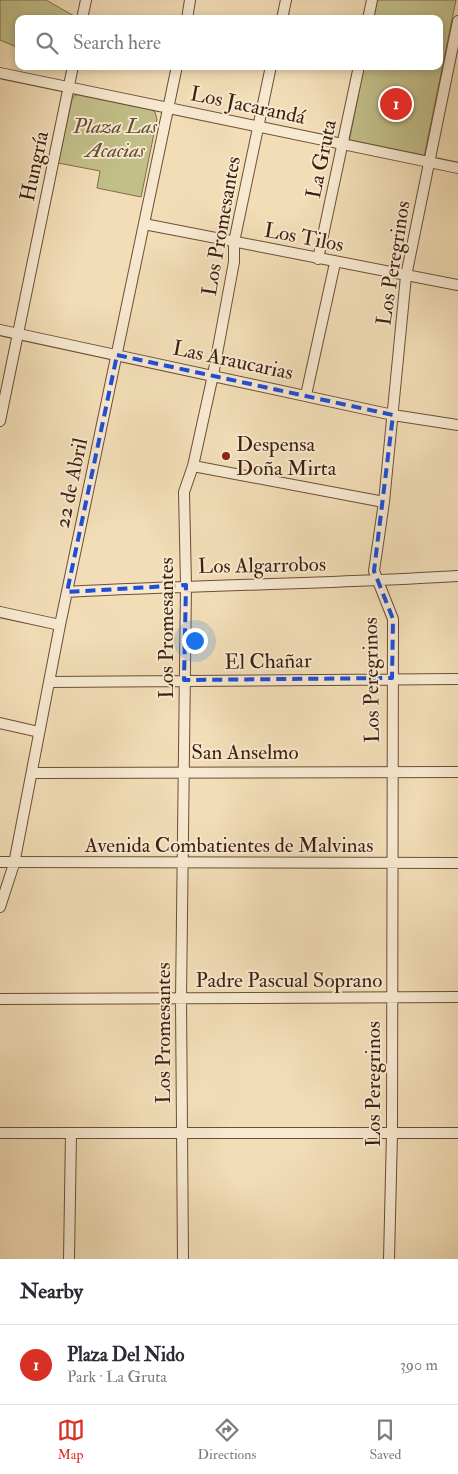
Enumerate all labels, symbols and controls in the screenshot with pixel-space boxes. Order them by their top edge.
search box [15,15,443,70]
icon: search [33,29,61,57]
text: Search here [73,31,161,55]
street label: Los Jacarandá [188,80,308,131]
pin: 1 [380,85,412,123]
park label: Plaza Las Acacias [72,113,158,164]
street label: La Gruta [300,117,343,201]
street label: Hungría [14,128,55,204]
street label: Los Promesantes [196,154,247,298]
street label: Los Peregrinos [370,199,417,327]
street label: Los Tilos [262,217,346,258]
street label: Las Araucarias [170,335,296,386]
place label: Despensa Doña Mirta [236,431,337,482]
street label: 22 de Abril [49,435,94,531]
marker: Despensa Doña Mirta [220,450,232,462]
street label: Los Algarrobos [198,551,326,580]
street label: Los Promesantes [153,557,180,699]
street label: Los Peregrinos [357,617,386,743]
your location [182,628,208,654]
street label: El Chañar [224,647,312,676]
street label: San Anselmo [191,739,299,766]
street label: Avenida Combatientes de Malvinas [84,832,373,859]
street label: Los Promesantes [150,962,177,1104]
street label: Padre Pascual Soprano [196,967,382,994]
street label: Los Peregrinos [360,1021,387,1147]
text: Nearby [20,1278,83,1305]
text: Plaza Del Nido [67,1343,184,1367]
text: 1 [33,1355,39,1375]
text: 390 m [400,1355,438,1375]
text: Park · La Gruta [67,1367,167,1387]
tab: Map [57,1416,85,1463]
tab: Directions [198,1416,256,1463]
tab: Saved [369,1416,401,1463]

